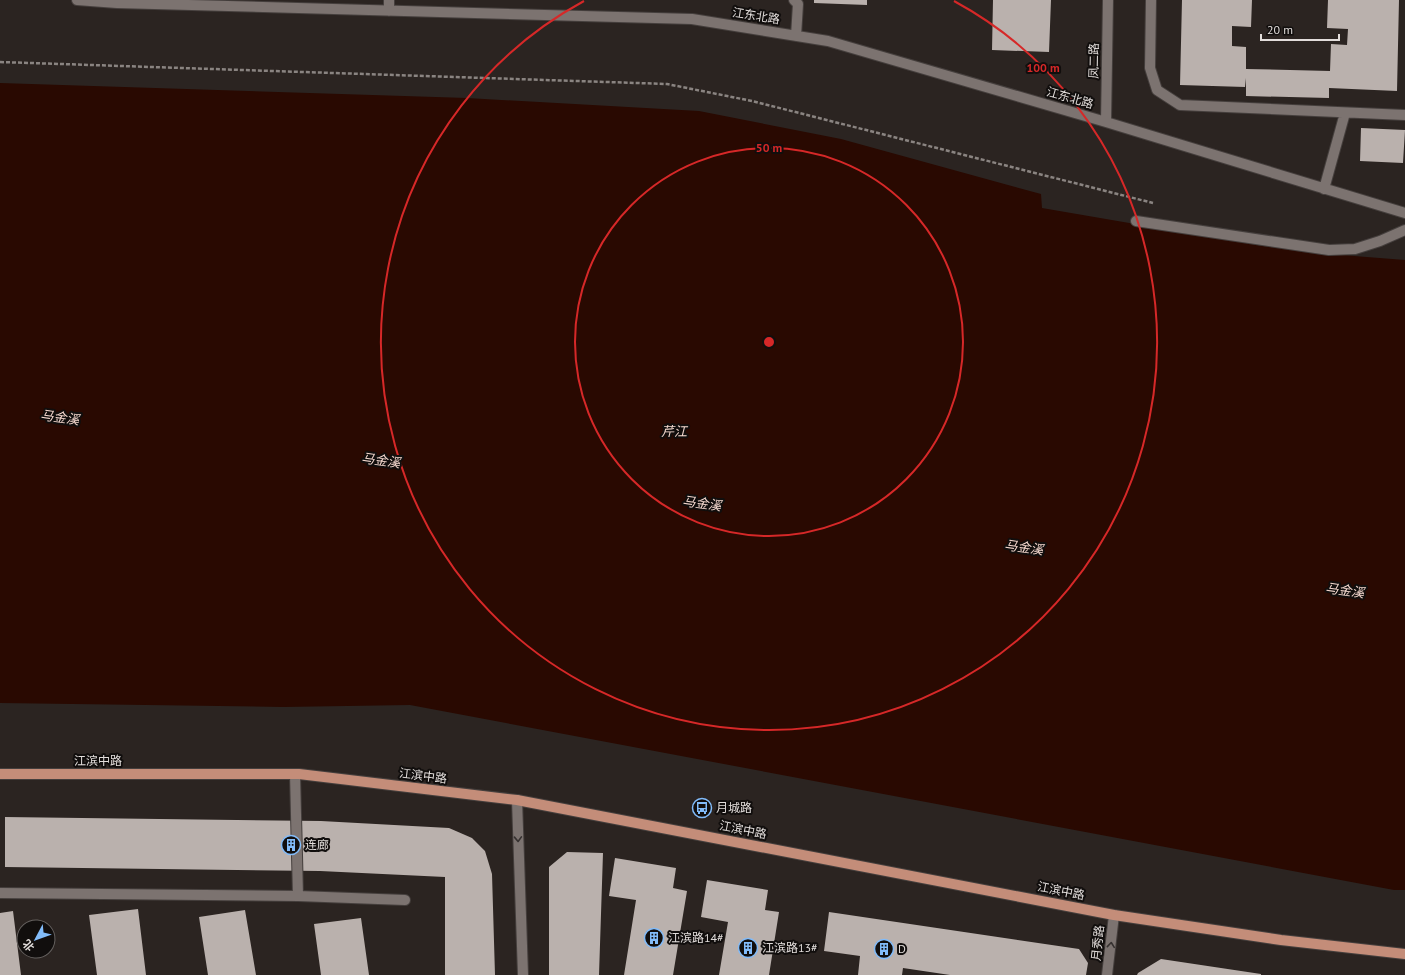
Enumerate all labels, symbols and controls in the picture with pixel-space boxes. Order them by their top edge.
street label: 江东北路 [731,4,781,27]
scale bar [1261,16,1339,42]
text: 20 m [1267,22,1293,37]
street label: 凤二路 [1086,43,1101,79]
text: 100 m [1026,60,1060,75]
street label: 江东北路 [1045,84,1095,111]
text: 50 m [756,140,782,155]
centre of rings [762,335,776,349]
water label: 马金溪 [39,406,82,429]
water label: 芹江 [661,423,689,440]
water label: 马金溪 [360,449,403,472]
water label: 马金溪 [681,492,724,515]
water label: 马金溪 [1003,536,1046,559]
water label: 马金溪 [1324,579,1367,602]
street label: 江滨中路 [74,753,122,768]
street label: 江滨中路 [398,765,448,786]
bus stop icon: 月城路 [691,797,713,819]
place label: 月城路 [716,800,752,815]
street label: 江滨中路 [718,818,768,841]
building icon: 连廊 [280,834,302,856]
one-way arrow [514,836,523,842]
place label: 连廊 [305,837,329,852]
street label: 江滨中路 [1036,879,1086,902]
north arrow [16,919,56,959]
street label: 月秀路 [1088,924,1107,962]
building icon: 江滨路14# [643,927,665,949]
place label: 江滨路14# [668,930,724,945]
text: 北 [20,937,37,954]
building icon: 江滨路13# [737,937,759,959]
building icon: D [873,938,895,960]
place label: 江滨路13# [762,940,818,955]
place label: D [898,941,906,956]
one-way arrow [1106,942,1115,948]

